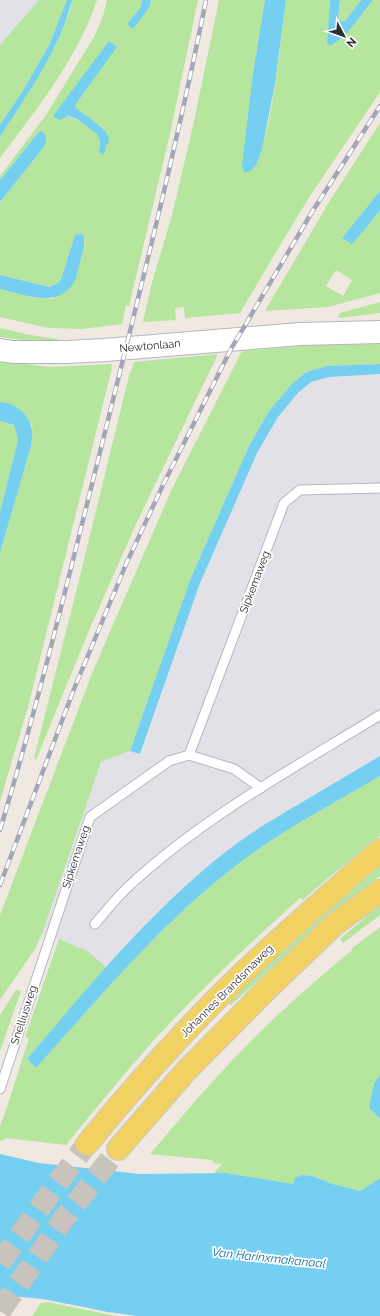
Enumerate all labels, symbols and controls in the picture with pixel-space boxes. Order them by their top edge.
north arrow [324,16,364,56]
text: N [344,35,359,50]
street label: Newtonlaan [119,337,181,355]
street label: Sipkemaweg [237,549,273,615]
street label: Sipkemaweg [60,824,92,890]
street label: Johannes Brandsmaweg [178,942,276,1040]
street label: Snelliusweg [8,984,40,1046]
water label: Van Harinxmakanaal [211,1245,327,1271]

